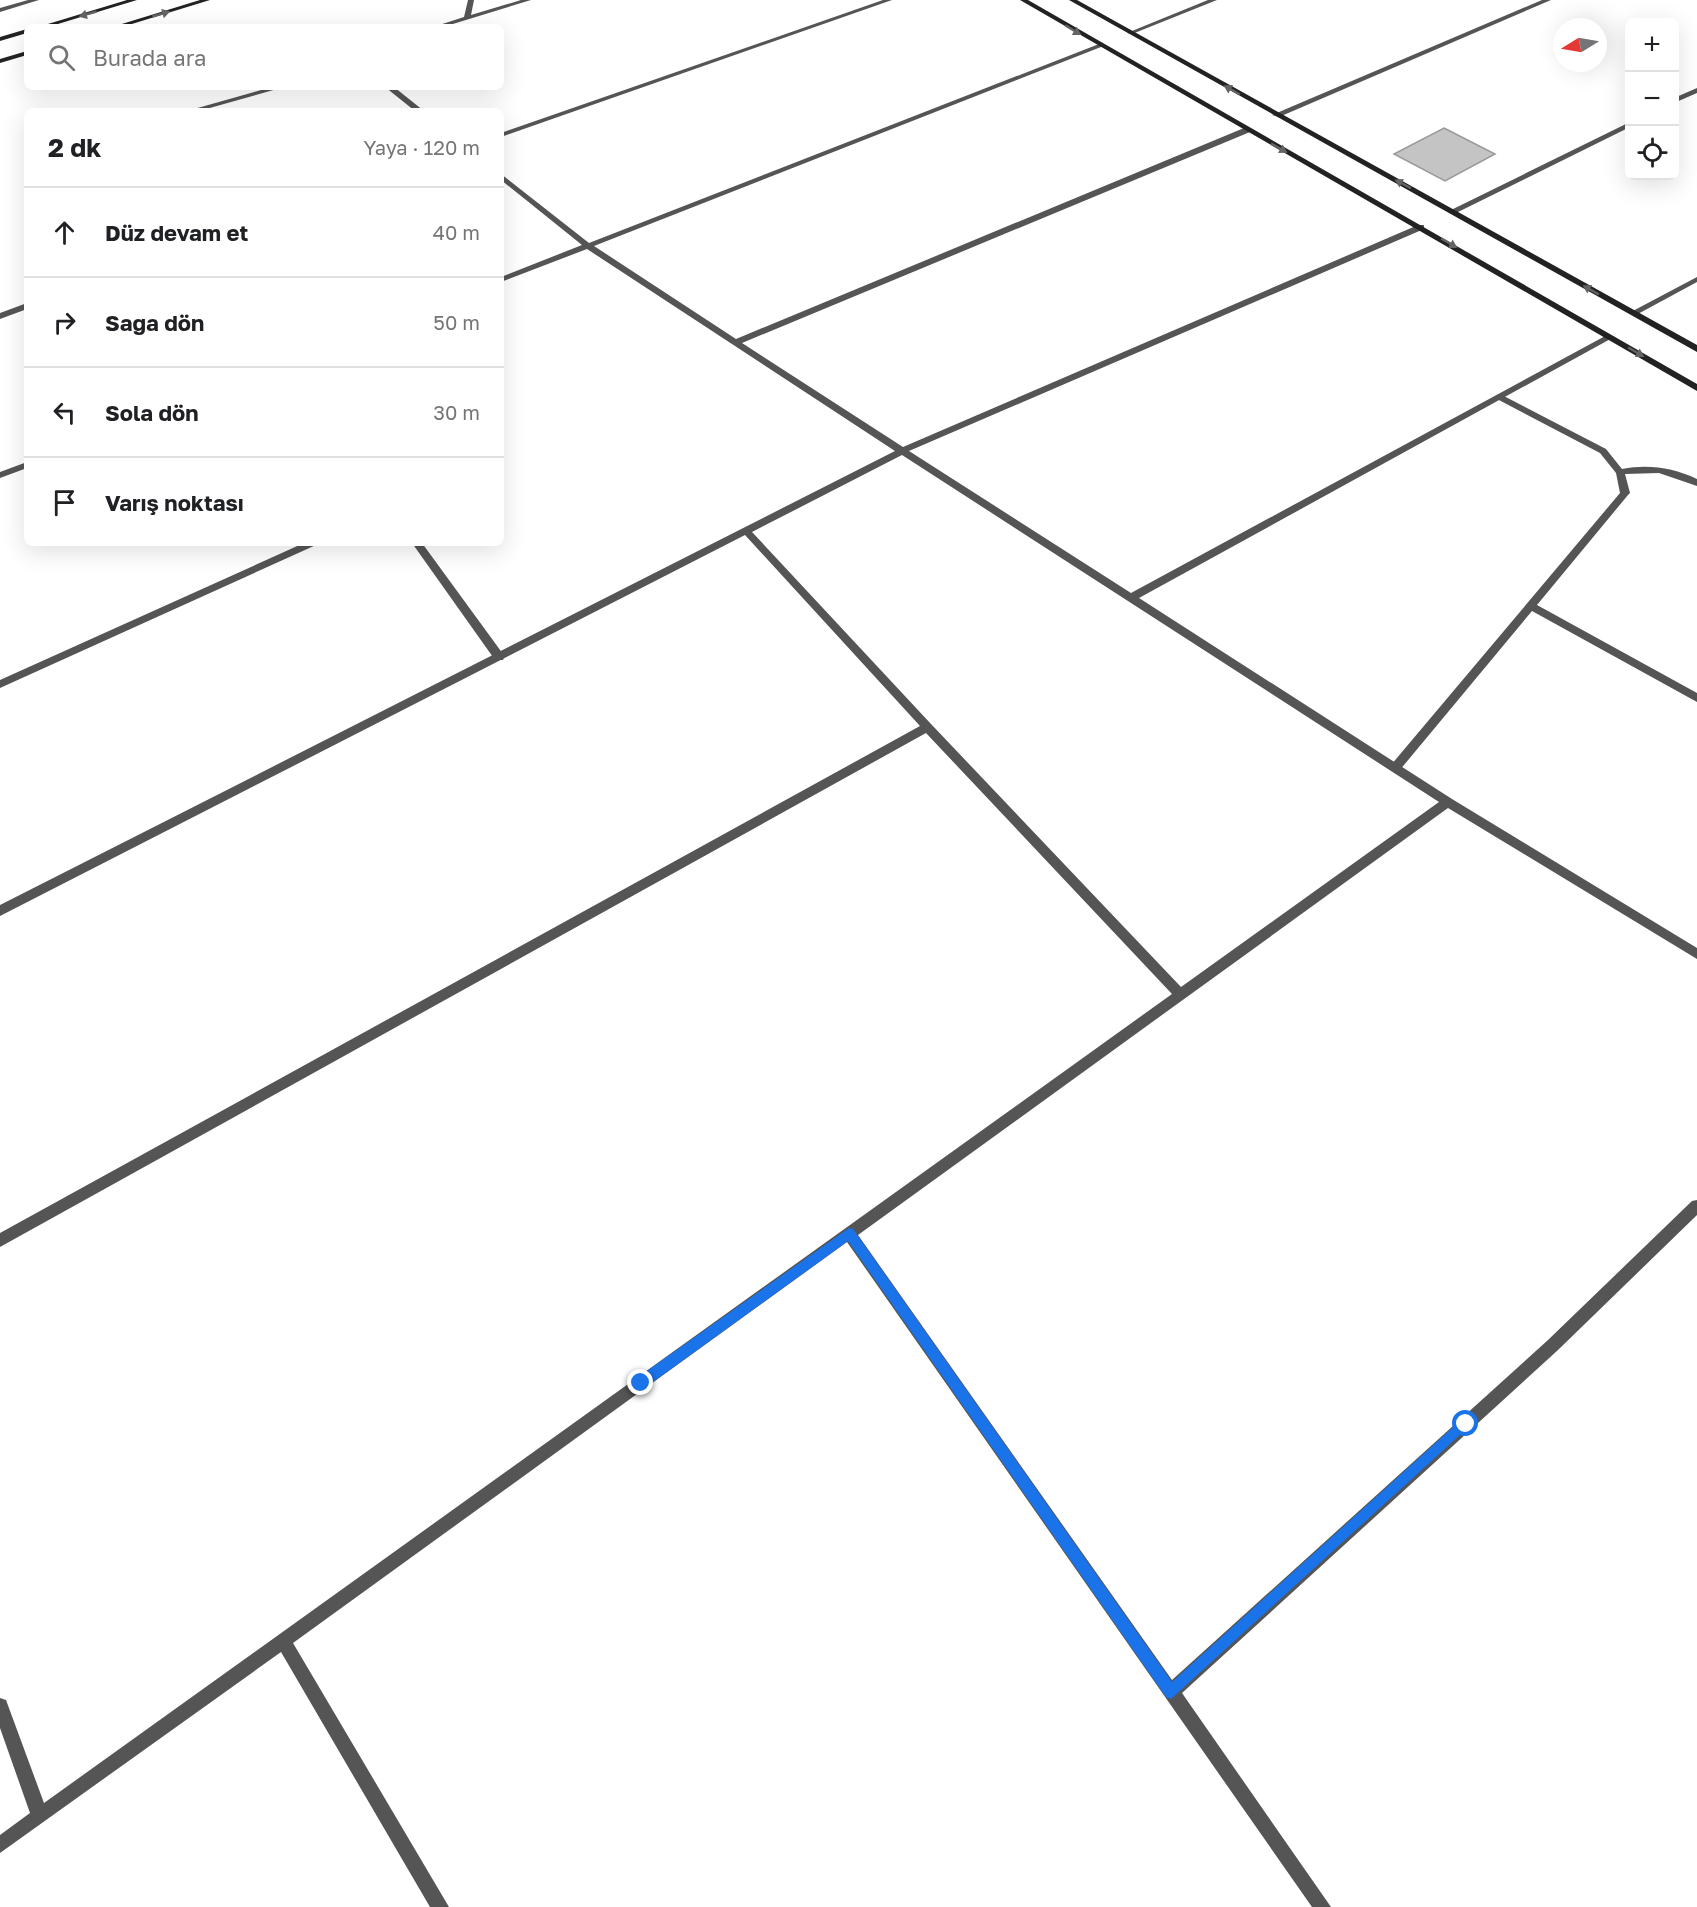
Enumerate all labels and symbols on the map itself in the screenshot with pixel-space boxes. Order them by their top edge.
one-way arrow [152,8,170,18]
one-way arrow [79,9,97,19]
north arrow [1553,18,1607,72]
one-way arrow [1065,25,1082,35]
one-way arrow [1223,85,1240,95]
one-way arrow [1270,143,1287,153]
one-way arrow [1394,179,1411,189]
one-way arrow [1441,238,1458,248]
one-way arrow [1583,284,1599,295]
one-way arrow [1628,346,1644,357]
route end [627,1369,653,1395]
route start [1452,1410,1478,1436]

